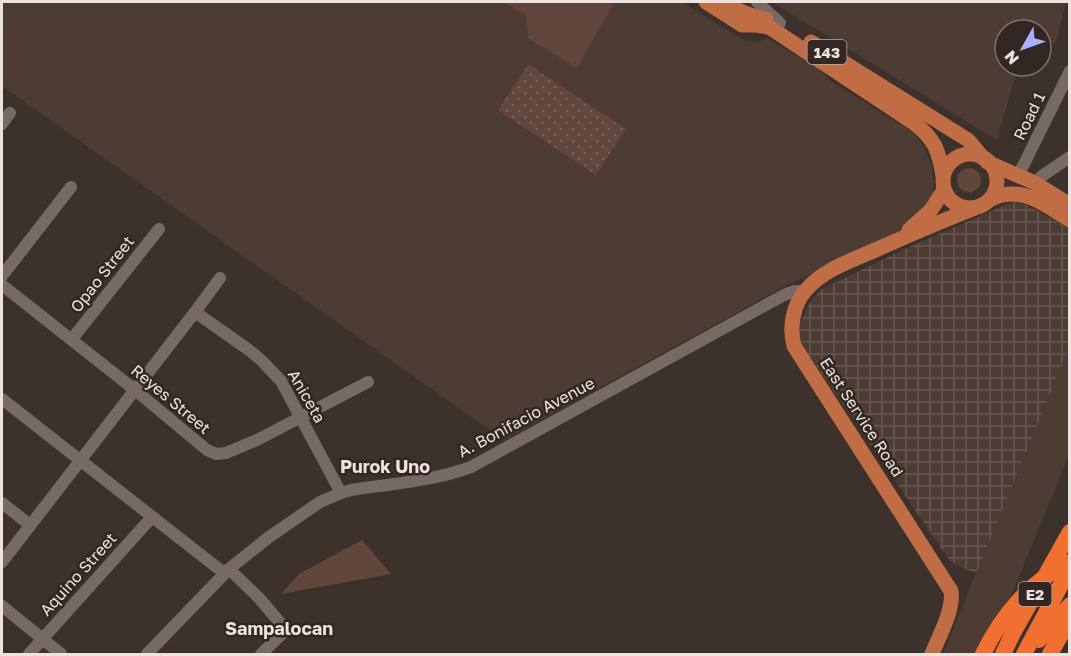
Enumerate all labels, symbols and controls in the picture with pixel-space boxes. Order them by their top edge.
north arrow [993,18,1053,78]
road number: 143 [808,40,846,64]
text: N [1000,47,1023,69]
street label: Road 1 [1009,89,1049,143]
street label: Opao Street [66,232,138,316]
street label: East Service Road [816,354,908,480]
street label: Reyes Street [127,360,215,438]
street label: Aniceta [284,366,330,426]
street label: A. Bonifacio Avenue [454,373,598,461]
district label: Purok Uno [340,455,430,477]
street label: Aquino Street [35,528,121,620]
road number: E2 [1018,582,1052,606]
district label: Sampalocan [225,617,333,639]

